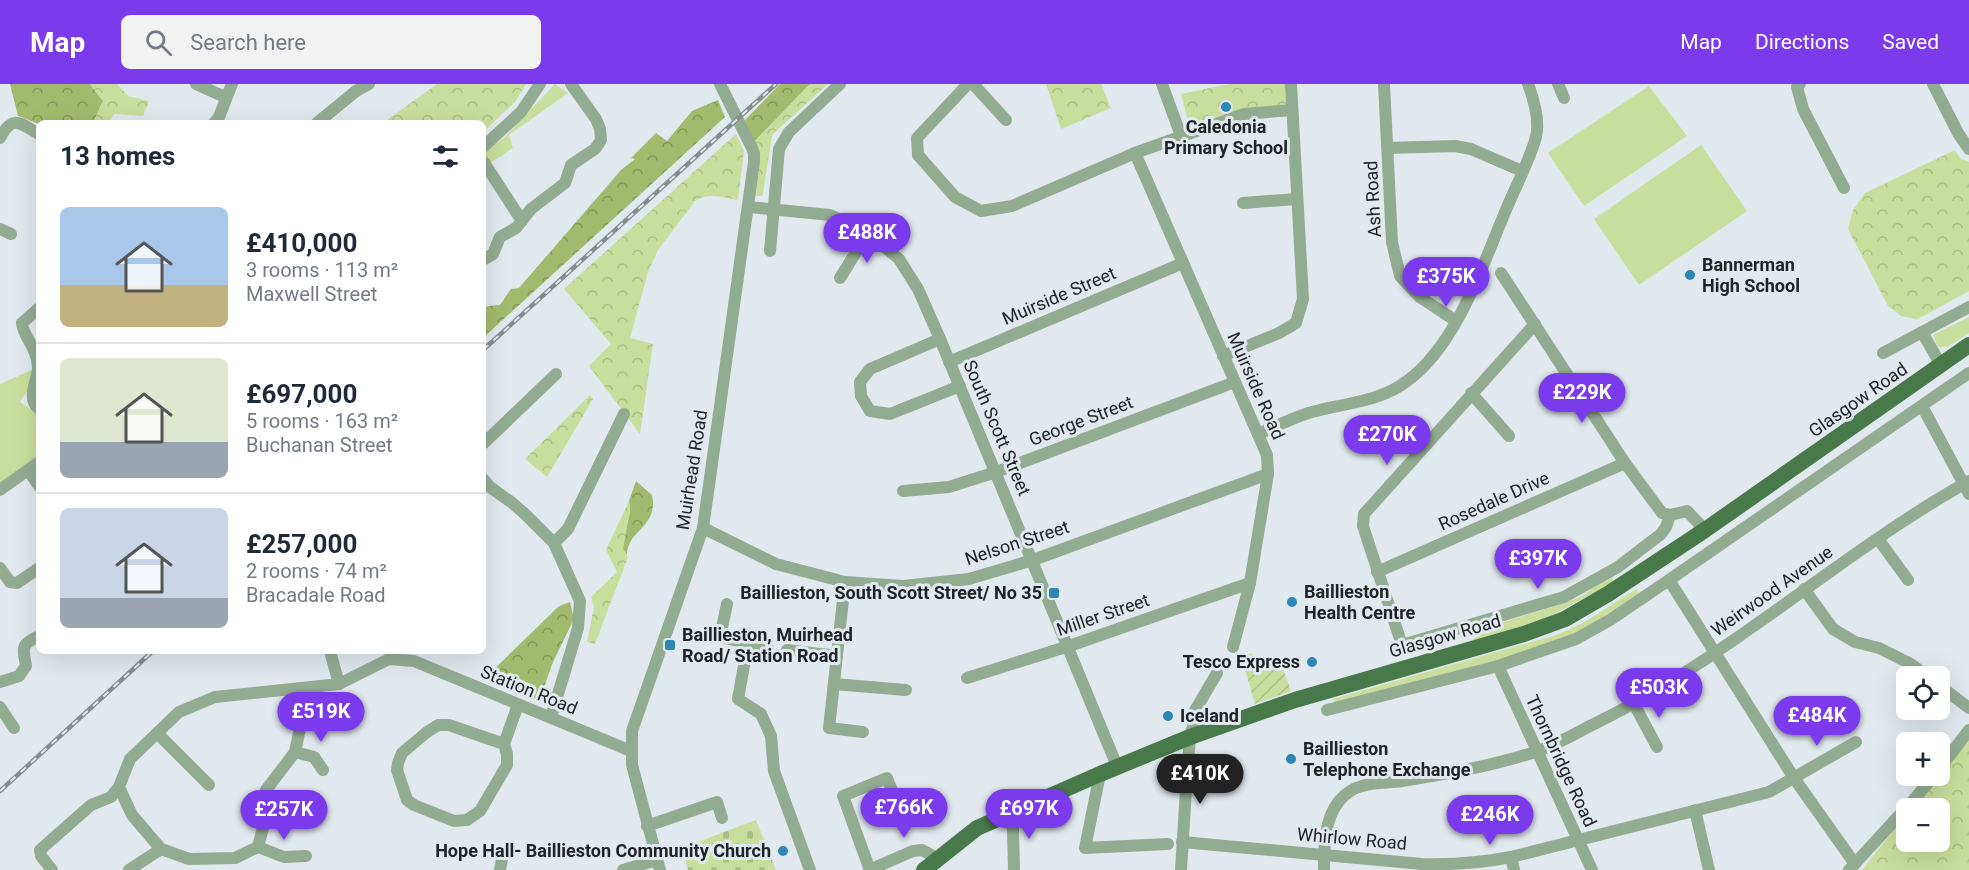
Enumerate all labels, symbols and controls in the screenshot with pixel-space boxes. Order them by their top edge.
search box [121,15,541,69]
text: Map [30,26,85,59]
icon: search [142,26,175,59]
text: Search here [190,30,306,55]
text: Map [1680,30,1722,54]
text: Directions [1755,30,1849,54]
text: Saved [1882,30,1939,54]
marker: Caledonia Primary School [1219,100,1233,114]
place label: Caledonia Primary School [1164,116,1288,158]
icon: filters [429,140,462,173]
text: 13 homes [60,141,175,171]
street label: Ash Road [1360,160,1385,238]
pin: £488K [825,213,909,264]
text: £488K [837,220,897,244]
text: £410,000 [246,228,357,258]
icon: home [108,231,180,303]
place label: Bannerman High School [1702,254,1800,296]
pin: £375K [1404,257,1488,308]
text: 3 rooms · 113 m² [246,258,398,282]
street label: Muirside Street [999,262,1119,329]
text: £375K [1416,264,1476,288]
marker: Bannerman High School [1683,268,1697,282]
text: Maxwell Street [246,282,377,306]
street label: Muirside Road [1223,329,1289,443]
street label: South Scott Street [959,357,1036,499]
street label: Glasgow Road [1804,358,1911,441]
pin: £229K [1540,373,1624,424]
text: £697,000 [246,379,357,409]
text: £229K [1552,380,1612,404]
icon: home [108,382,180,454]
street label: George Street [1026,391,1136,450]
street label: Muirhead Road [672,408,711,531]
text: 5 rooms · 163 m² [246,409,398,433]
pin: £270K [1345,415,1429,466]
text: £270K [1357,422,1417,446]
text: Buchanan Street [246,433,393,457]
street label: Rosedale Drive [1435,467,1552,534]
street label: Nelson Street [962,516,1072,569]
text: £257,000 [246,529,357,559]
icon: home [108,532,180,604]
pin: £397K [1496,539,1580,590]
street label: Weirwood Avenue [1707,541,1836,640]
text: £397K [1508,546,1568,570]
text: 2 rooms · 74 m² [246,559,387,583]
place label: Baillieston Health Centre [1304,581,1416,623]
place label: Baillieston, South Scott Street/ No 35 [740,582,1042,603]
text: Bracadale Road [246,583,386,607]
marker: Baillieston, South Scott Street/ No 35 [1047,586,1061,600]
street label: Miller Street [1054,589,1152,640]
marker: Baillieston Health Centre [1285,595,1299,609]
street label: Glasgow Road [1387,610,1503,662]
place label: Baillieston, Muirhead Road/ Station Road [682,624,853,666]
marker: Baillieston, Muirhead Road/ Station Road [663,638,677,652]
place label: Tesco Express [1183,651,1300,672]
marker: Tesco Express [1305,655,1319,669]
street label: Station Road [478,661,581,718]
map controls [1896,666,1950,852]
button: locate [1896,666,1950,720]
pin: £503K [1617,668,1701,719]
text: £503K [1629,675,1689,699]
street label: Thornbridge Road [1522,691,1601,830]
pin: £519K [279,692,363,743]
pin: £484K [1775,696,1859,747]
text: £519K [291,699,351,723]
text: £484K [1787,703,1847,727]
place label: Iceland [1180,705,1239,726]
marker: Iceland [1161,709,1175,723]
button: + [1896,732,1950,786]
place label: Baillieston Telephone Exchange [1303,738,1471,780]
marker: Baillieston Telephone Exchange [1284,752,1298,766]
pin: £410K [1158,754,1242,805]
text: £410K [1170,761,1230,785]
pin: £766K [862,788,946,839]
pin: £697K [987,789,1071,840]
pin: £257K [242,790,326,841]
text: £766K [874,795,934,819]
pin: £246K [1448,795,1532,846]
text: £697K [999,796,1059,820]
text: £257K [254,797,314,821]
button: − [1896,798,1950,852]
text: £246K [1460,802,1520,826]
street label: Whirlow Road [1296,823,1408,854]
place label: Hope Hall- Baillieston Community Church [435,840,771,861]
marker: Hope Hall- Baillieston Community Church [776,844,790,858]

